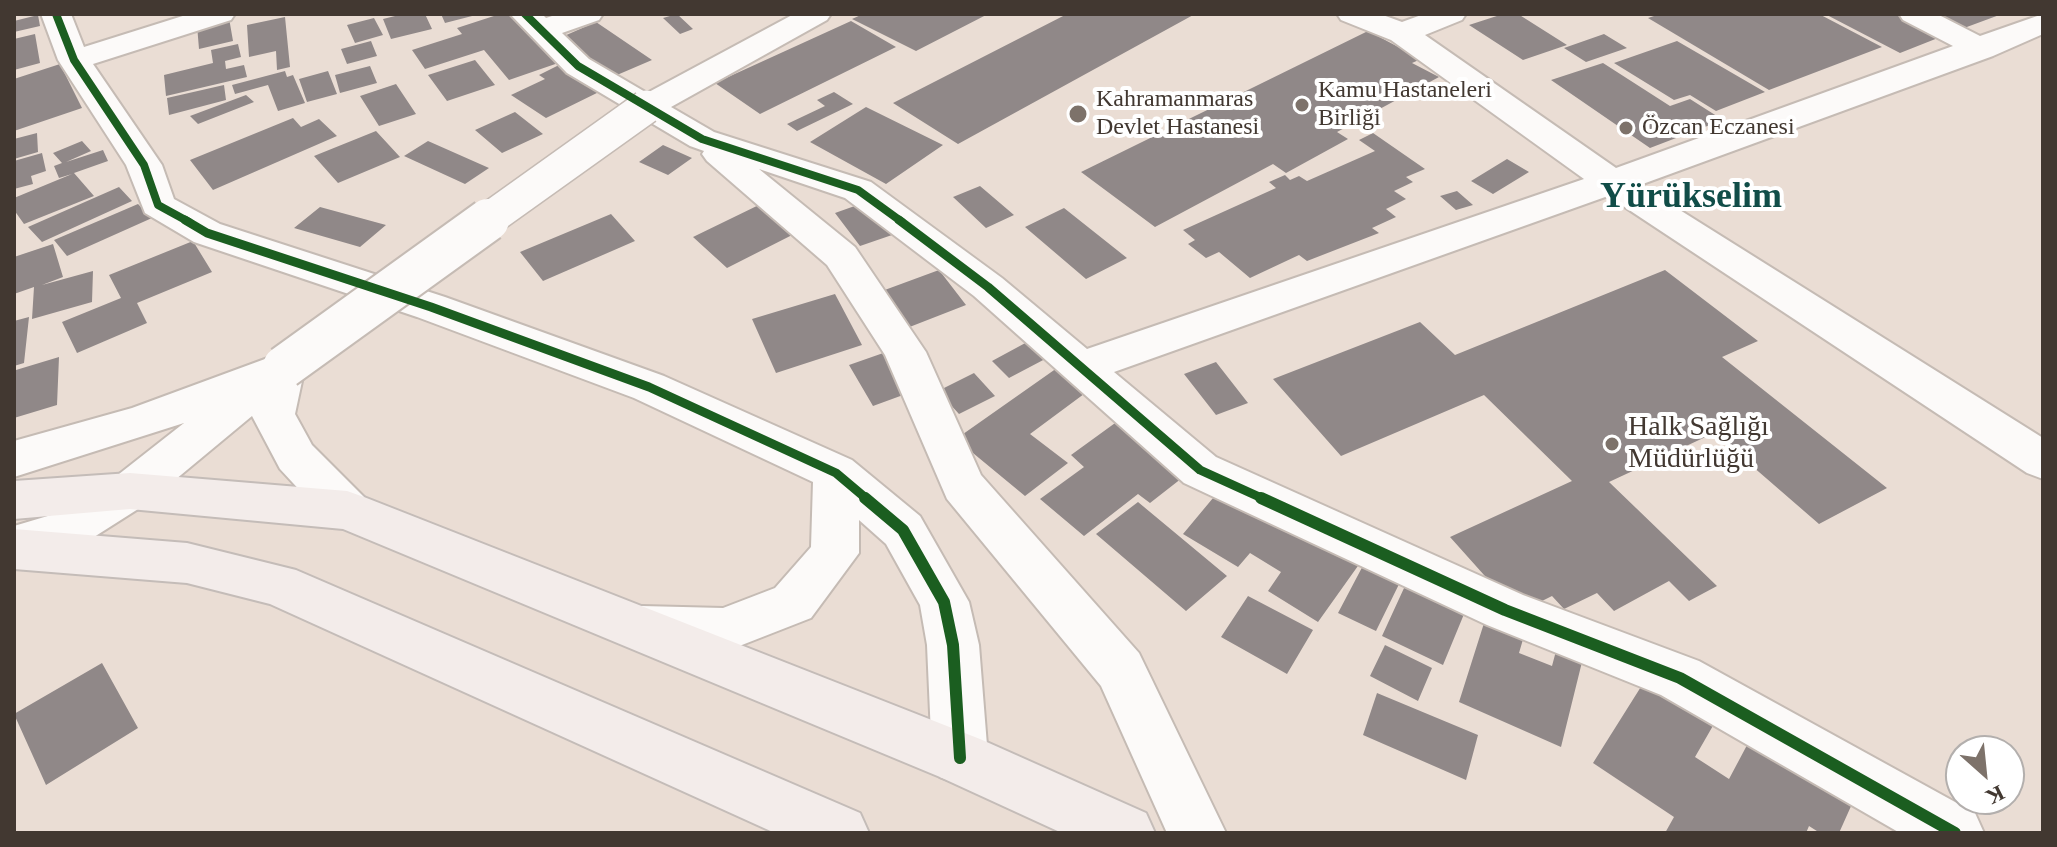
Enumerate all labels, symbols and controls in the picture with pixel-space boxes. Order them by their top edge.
place label: Kamu Hastaneleri Birliği [1318,77,1492,133]
place label: Kahramanmaras Devlet Hastanesi [1096,86,1259,142]
marker: Kamu Hastaneleri Birliği [1293,96,1311,114]
marker: Kahramanmaras Devlet Hastanesi [1067,103,1089,125]
place label: Özcan Eczanesi [1642,114,1795,142]
marker: Özcan Eczanesi [1617,119,1635,137]
district label: Yürükselim [1600,176,1782,220]
place label: Halk Sağlığı Müdürlüğü [1628,411,1769,477]
marker: Halk Sağlığı Müdürlüğü [1603,435,1621,453]
north arrow [1945,735,2025,815]
text: K [1982,780,2009,810]

